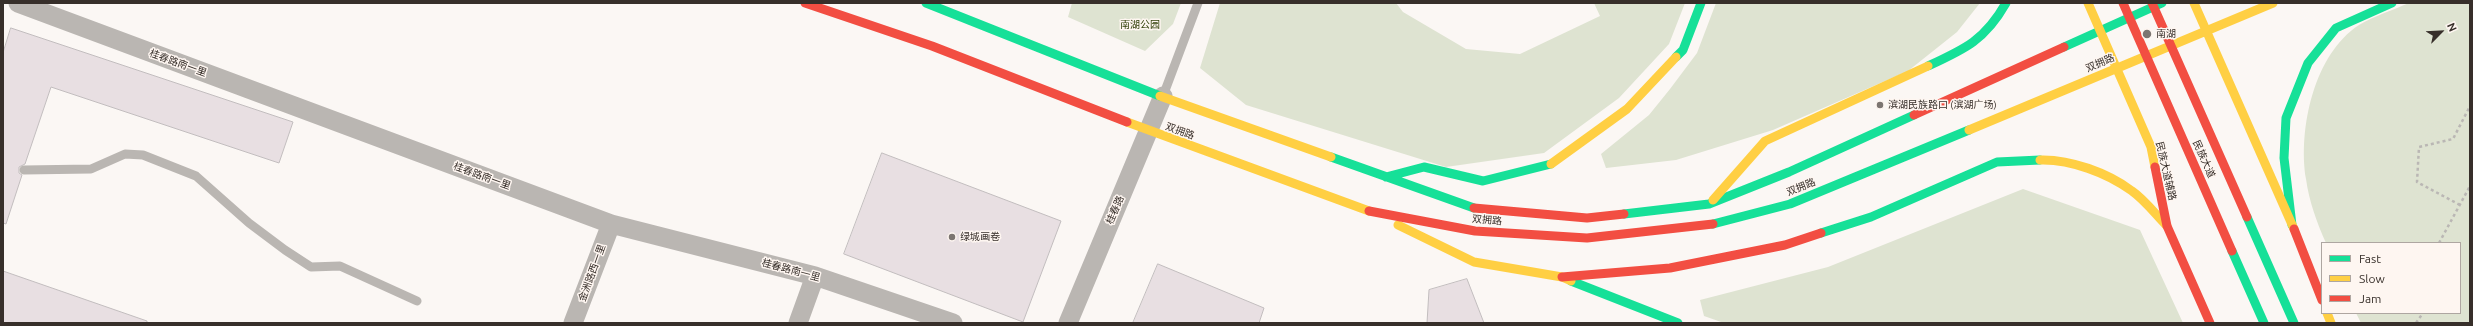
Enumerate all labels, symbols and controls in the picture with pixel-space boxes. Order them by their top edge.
north arrow [2421,12,2461,52]
park label: 南湖公园 [1120,19,1160,31]
text: N [2445,21,2459,33]
marker: 南湖 [2141,28,2153,40]
place label: 南湖 [2156,28,2176,40]
street label: 桂春路南一里 [148,47,208,79]
street label: 双拥路 [2084,52,2116,74]
place label: 滨湖民族路口 (滨湖广场) [1888,99,1997,111]
marker: 滨湖民族路口 (滨湖广场) [1875,100,1885,110]
street label: 双拥路 [1164,120,1196,142]
street label: 民族大道 [2190,138,2218,180]
street label: 民族大道辅路 [2153,140,2179,202]
street label: 桂春路南一里 [452,160,512,192]
street label: 双拥路 [1785,176,1817,198]
street label: 桂春路 [1104,194,1126,226]
street label: 双拥路 [1472,213,1502,227]
place label: 绿城画卷 [960,231,1000,243]
marker: 绿城画卷 [947,232,957,242]
legend [2321,242,2461,314]
street label: 金洲路西一里 [576,243,608,303]
text: Fast [2359,252,2381,265]
street label: 桂春路南一里 [760,256,822,284]
text: Slow [2359,272,2385,285]
text: Jam [2359,292,2381,305]

